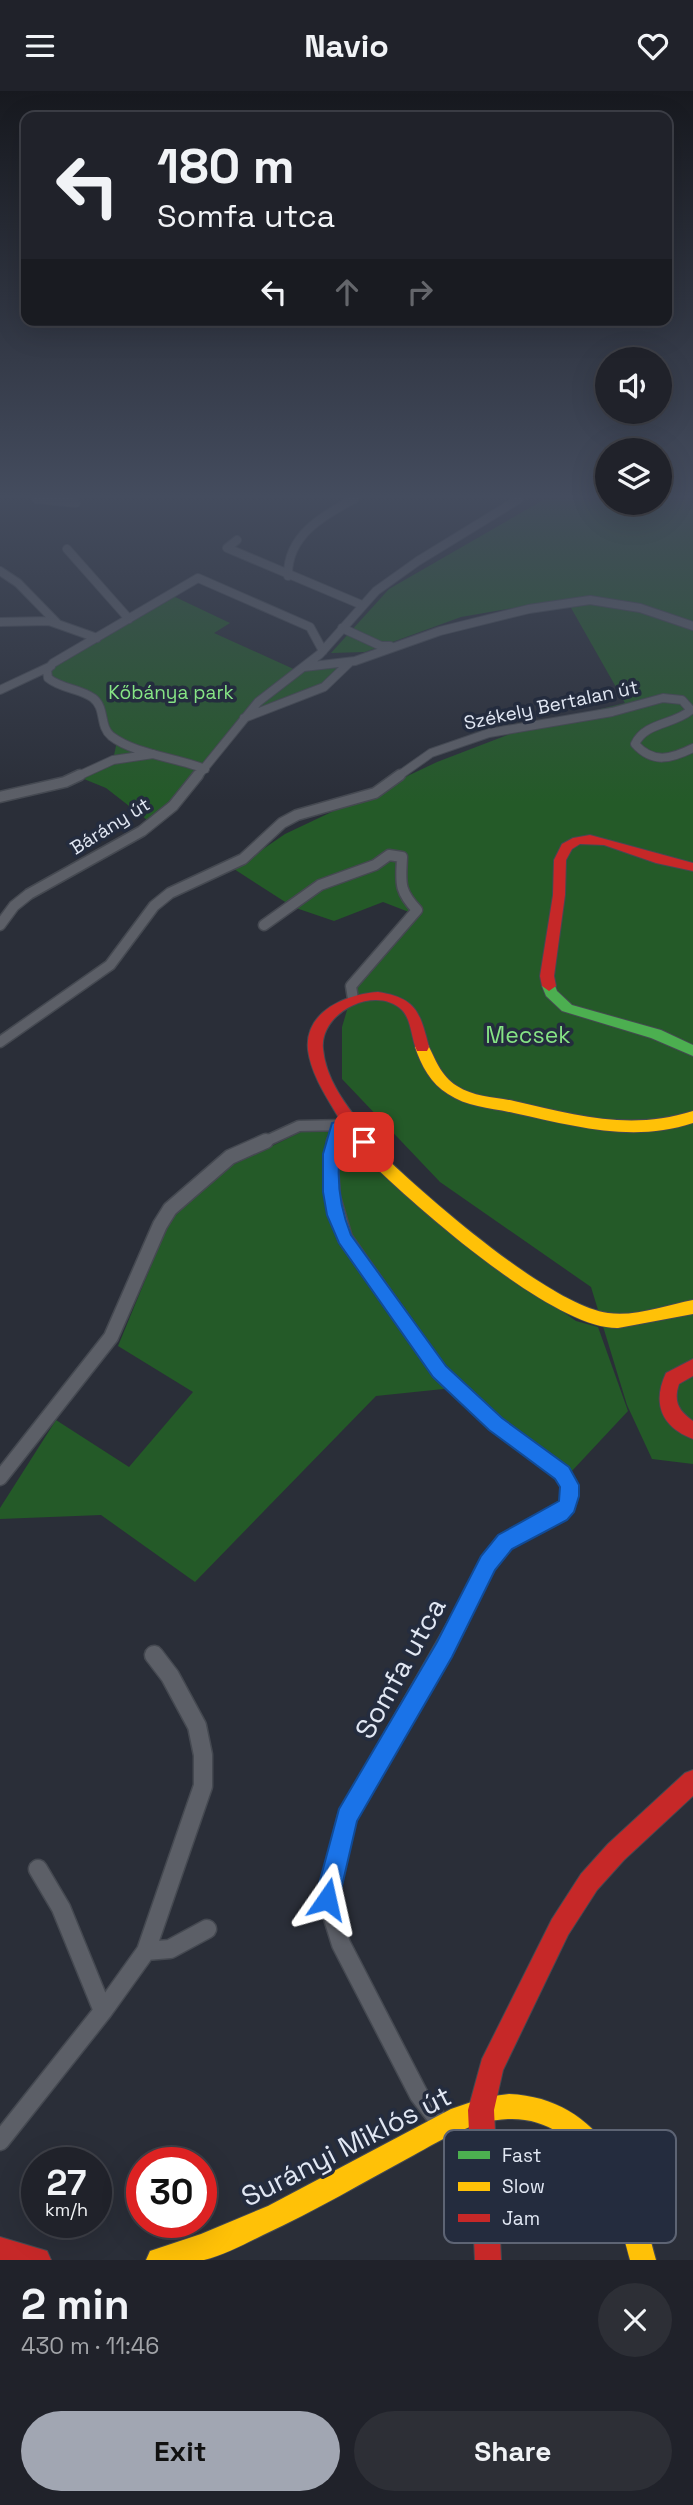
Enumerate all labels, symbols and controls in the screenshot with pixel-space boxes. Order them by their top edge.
text: Navio [304,26,389,66]
icon: menu [21,27,59,65]
icon: heart [634,27,672,65]
text: 180 m [157,135,295,197]
icon: left [42,140,133,231]
text: Somfa utca [157,196,335,236]
icon: left [255,273,293,311]
icon: ahead [328,273,366,311]
icon: right [401,273,439,311]
map controls [595,347,672,515]
button: sound [595,347,672,424]
button: layers [595,438,672,515]
street label: Székely Bertalan út [462,674,640,736]
park label: Kőbánya park [108,680,234,705]
street label: Bárány út [65,792,155,860]
park label: Mecsek [485,1020,571,1050]
pin [334,1112,394,1172]
icon: arrive [345,1123,383,1161]
street label: Somfa utca [346,1591,454,1745]
position arrow [290,1862,364,1936]
street label: Surányi Miklós út [235,2078,457,2214]
legend [444,2130,676,2243]
text: Fast [502,2143,542,2168]
speed limit sign: 30 [126,2147,217,2238]
text: 27 [47,2161,86,2205]
text: Slow [502,2174,545,2199]
text: km/h [45,2198,88,2221]
text: Jam [502,2206,540,2231]
text: 2 min [21,2278,130,2331]
button: close [598,2283,672,2357]
text: 430 m · 11:46 [21,2331,159,2361]
button: Exit [21,2411,340,2491]
button: Share [354,2411,672,2491]

